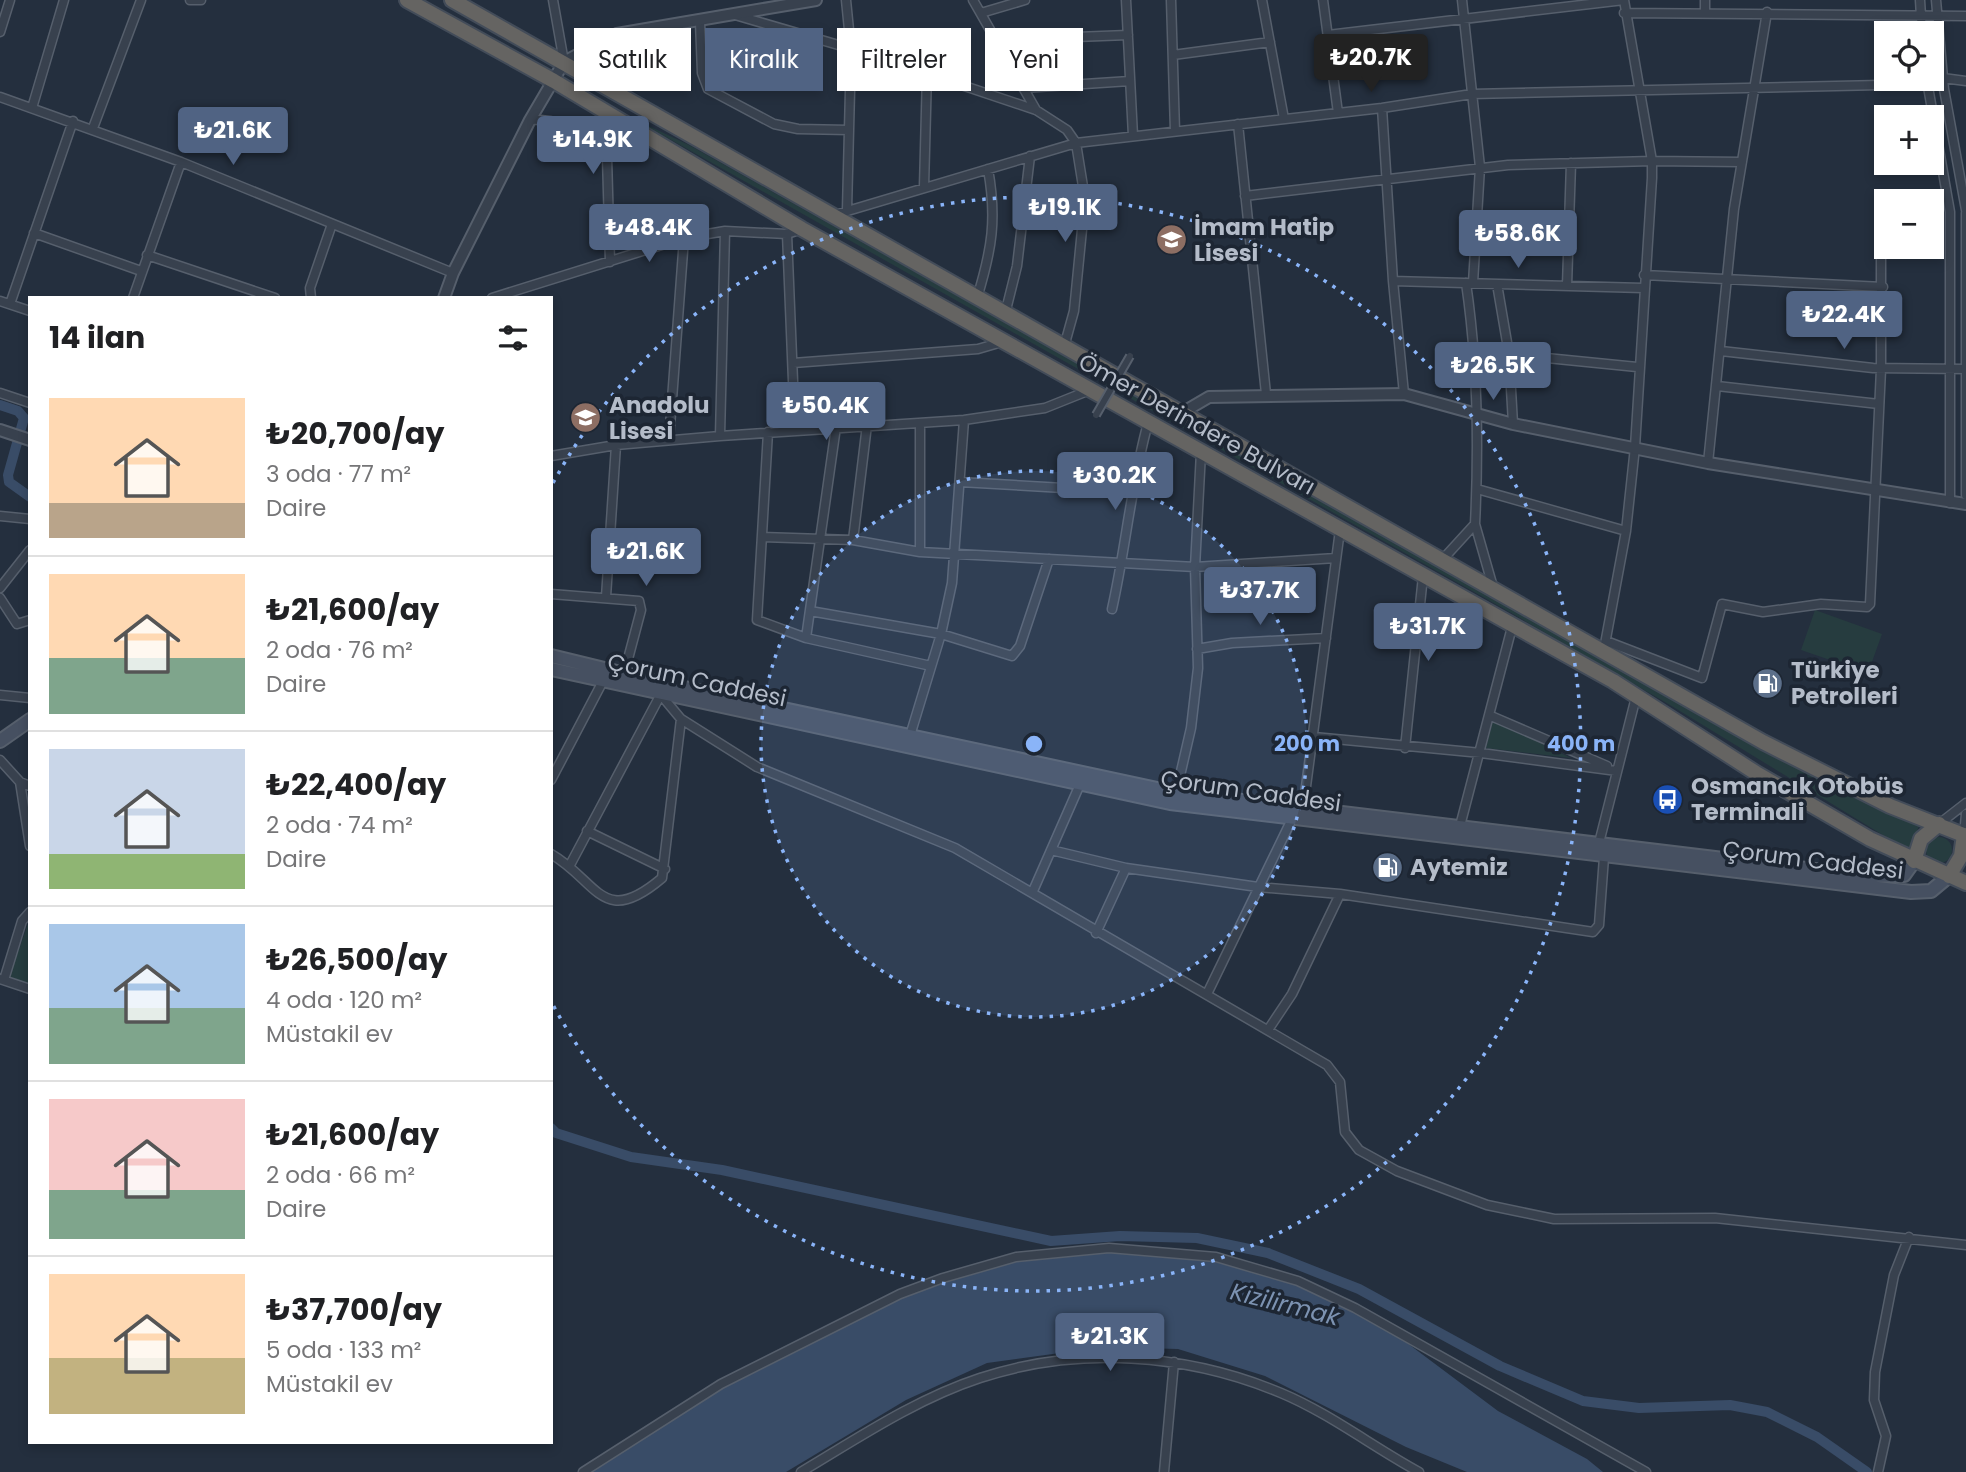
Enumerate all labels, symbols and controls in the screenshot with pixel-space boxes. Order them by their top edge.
map controls [1874,21,1944,259]
button: locate [1874,21,1944,91]
chip: Satılık [574,28,691,91]
chip: Kiralık [705,28,823,91]
chip: Filtreler [837,28,971,91]
chip: Yeni [985,28,1083,91]
pin: ₺20.7K [1314,34,1428,94]
text: ₺20.7K [1330,41,1412,73]
button: + [1874,105,1944,175]
pin: ₺21.6K [176,108,290,167]
text: ₺21.6K [194,114,272,146]
pin: ₺14.9K [536,116,650,176]
text: ₺14.9K [553,123,633,155]
pin: ₺19.1K [1008,184,1122,244]
button: − [1874,189,1944,259]
text: ₺19.1K [1028,191,1102,223]
pin: ₺48.4K [592,204,706,264]
pin: ₺58.6K [1461,210,1575,270]
text: ₺48.4K [605,211,693,243]
place label: İmam Hatip Lisesi [1194,211,1334,269]
text: ₺58.6K [1475,217,1561,249]
school or university icon: İmam Hatip Lisesi [1154,223,1188,257]
pin: ₺22.4K [1787,292,1901,351]
text: ₺22.4K [1802,298,1886,330]
text: 14 ilan [49,316,145,359]
icon: filters [494,319,532,357]
pin: ₺26.5K [1436,342,1550,402]
street label: Ömer Derindere Bulvarı [1073,345,1321,503]
text: ₺26.5K [1451,349,1535,381]
pin: ₺50.4K [769,382,883,442]
place label: Anadolu Lisesi [609,389,710,447]
text: ₺50.4K [782,389,870,421]
school or university icon: Anadolu Lisesi [569,401,603,435]
text: ₺20,700/ay [266,412,444,455]
icon: home [105,426,189,510]
pin: ₺30.2K [1058,452,1172,512]
text: 3 oda · 77 m² [266,458,411,490]
text: ₺30.2K [1073,459,1157,491]
text: Daire [266,492,326,524]
pin: ₺21.6K [589,528,703,588]
text: ₺21.6K [607,535,685,567]
pin: ₺37.7K [1203,568,1317,627]
text: ₺37.7K [1220,574,1300,606]
text: ₺21,600/ay [266,588,439,631]
icon: home [105,602,189,686]
pin: ₺31.7K [1371,604,1485,663]
text: ₺31.7K [1390,610,1466,642]
text: 2 oda · 76 m² [266,634,413,666]
street label: Çorum Caddesi [605,645,789,715]
place label: Türkiye Petrolleri [1791,654,1898,712]
fuel station icon: Türkiye Petrolleri [1751,666,1785,700]
text: Daire [266,668,326,700]
text: 200 m [1274,729,1340,758]
text: 400 m [1547,729,1615,758]
centre of rings [1022,732,1046,756]
street label: Çorum Caddesi [1159,762,1343,820]
text: ₺22,400/ay [266,763,446,806]
place label: Osmancık Otobüs Terminali [1691,770,1904,828]
icon: home [105,777,189,861]
bus stop icon: Osmancık Otobüs Terminali [1651,782,1685,816]
text: 2 oda · 74 m² [266,809,413,841]
street label: Çorum Caddesi [1721,833,1905,887]
text: Daire [266,843,326,875]
fuel station icon: Aytemiz [1370,850,1404,884]
place label: Aytemiz [1410,851,1508,883]
text: ₺26,500/ay [266,938,447,981]
icon: home [105,952,189,1036]
text: 4 oda · 120 m² [266,984,422,1016]
text: Müstakil ev [266,1018,393,1050]
text: ₺21,600/ay [266,1113,439,1156]
icon: home [105,1127,189,1211]
text: 2 oda · 66 m² [266,1159,415,1191]
text: Daire [266,1193,326,1225]
water label: Kizilirmak [1227,1275,1345,1334]
text: ₺37,700/ay [266,1288,442,1331]
icon: home [105,1302,189,1386]
pin: ₺21.3K [1053,1314,1167,1373]
text: ₺21.3K [1071,1320,1149,1352]
text: 5 oda · 133 m² [266,1334,421,1366]
text: Müstakil ev [266,1368,393,1400]

